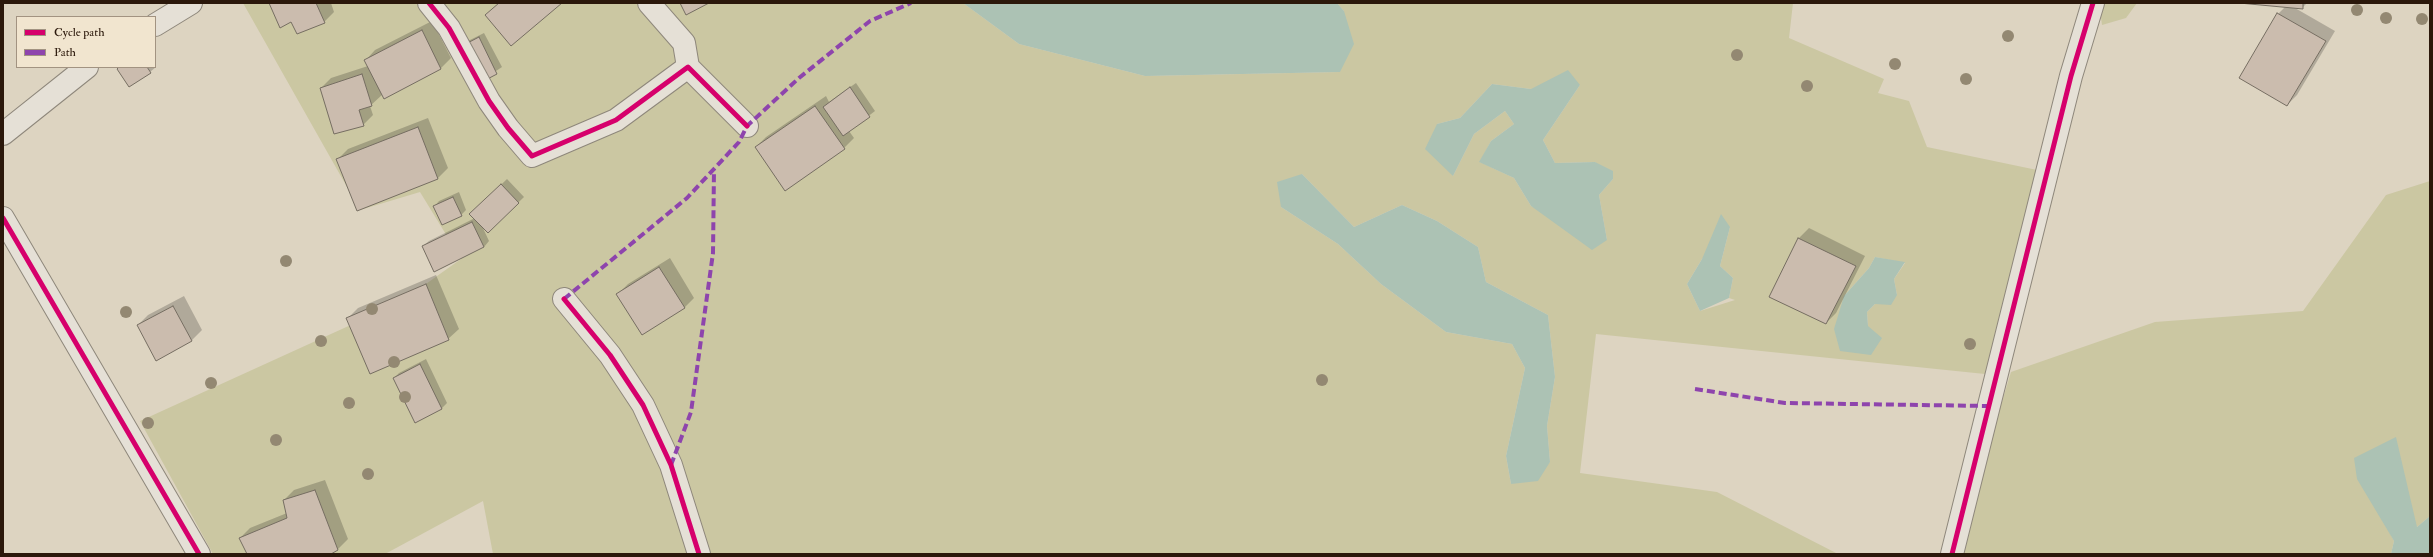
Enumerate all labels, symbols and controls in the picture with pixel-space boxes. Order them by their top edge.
legend [16,16,156,68]
text: Cycle path [54,25,104,40]
text: Path [54,45,76,60]

